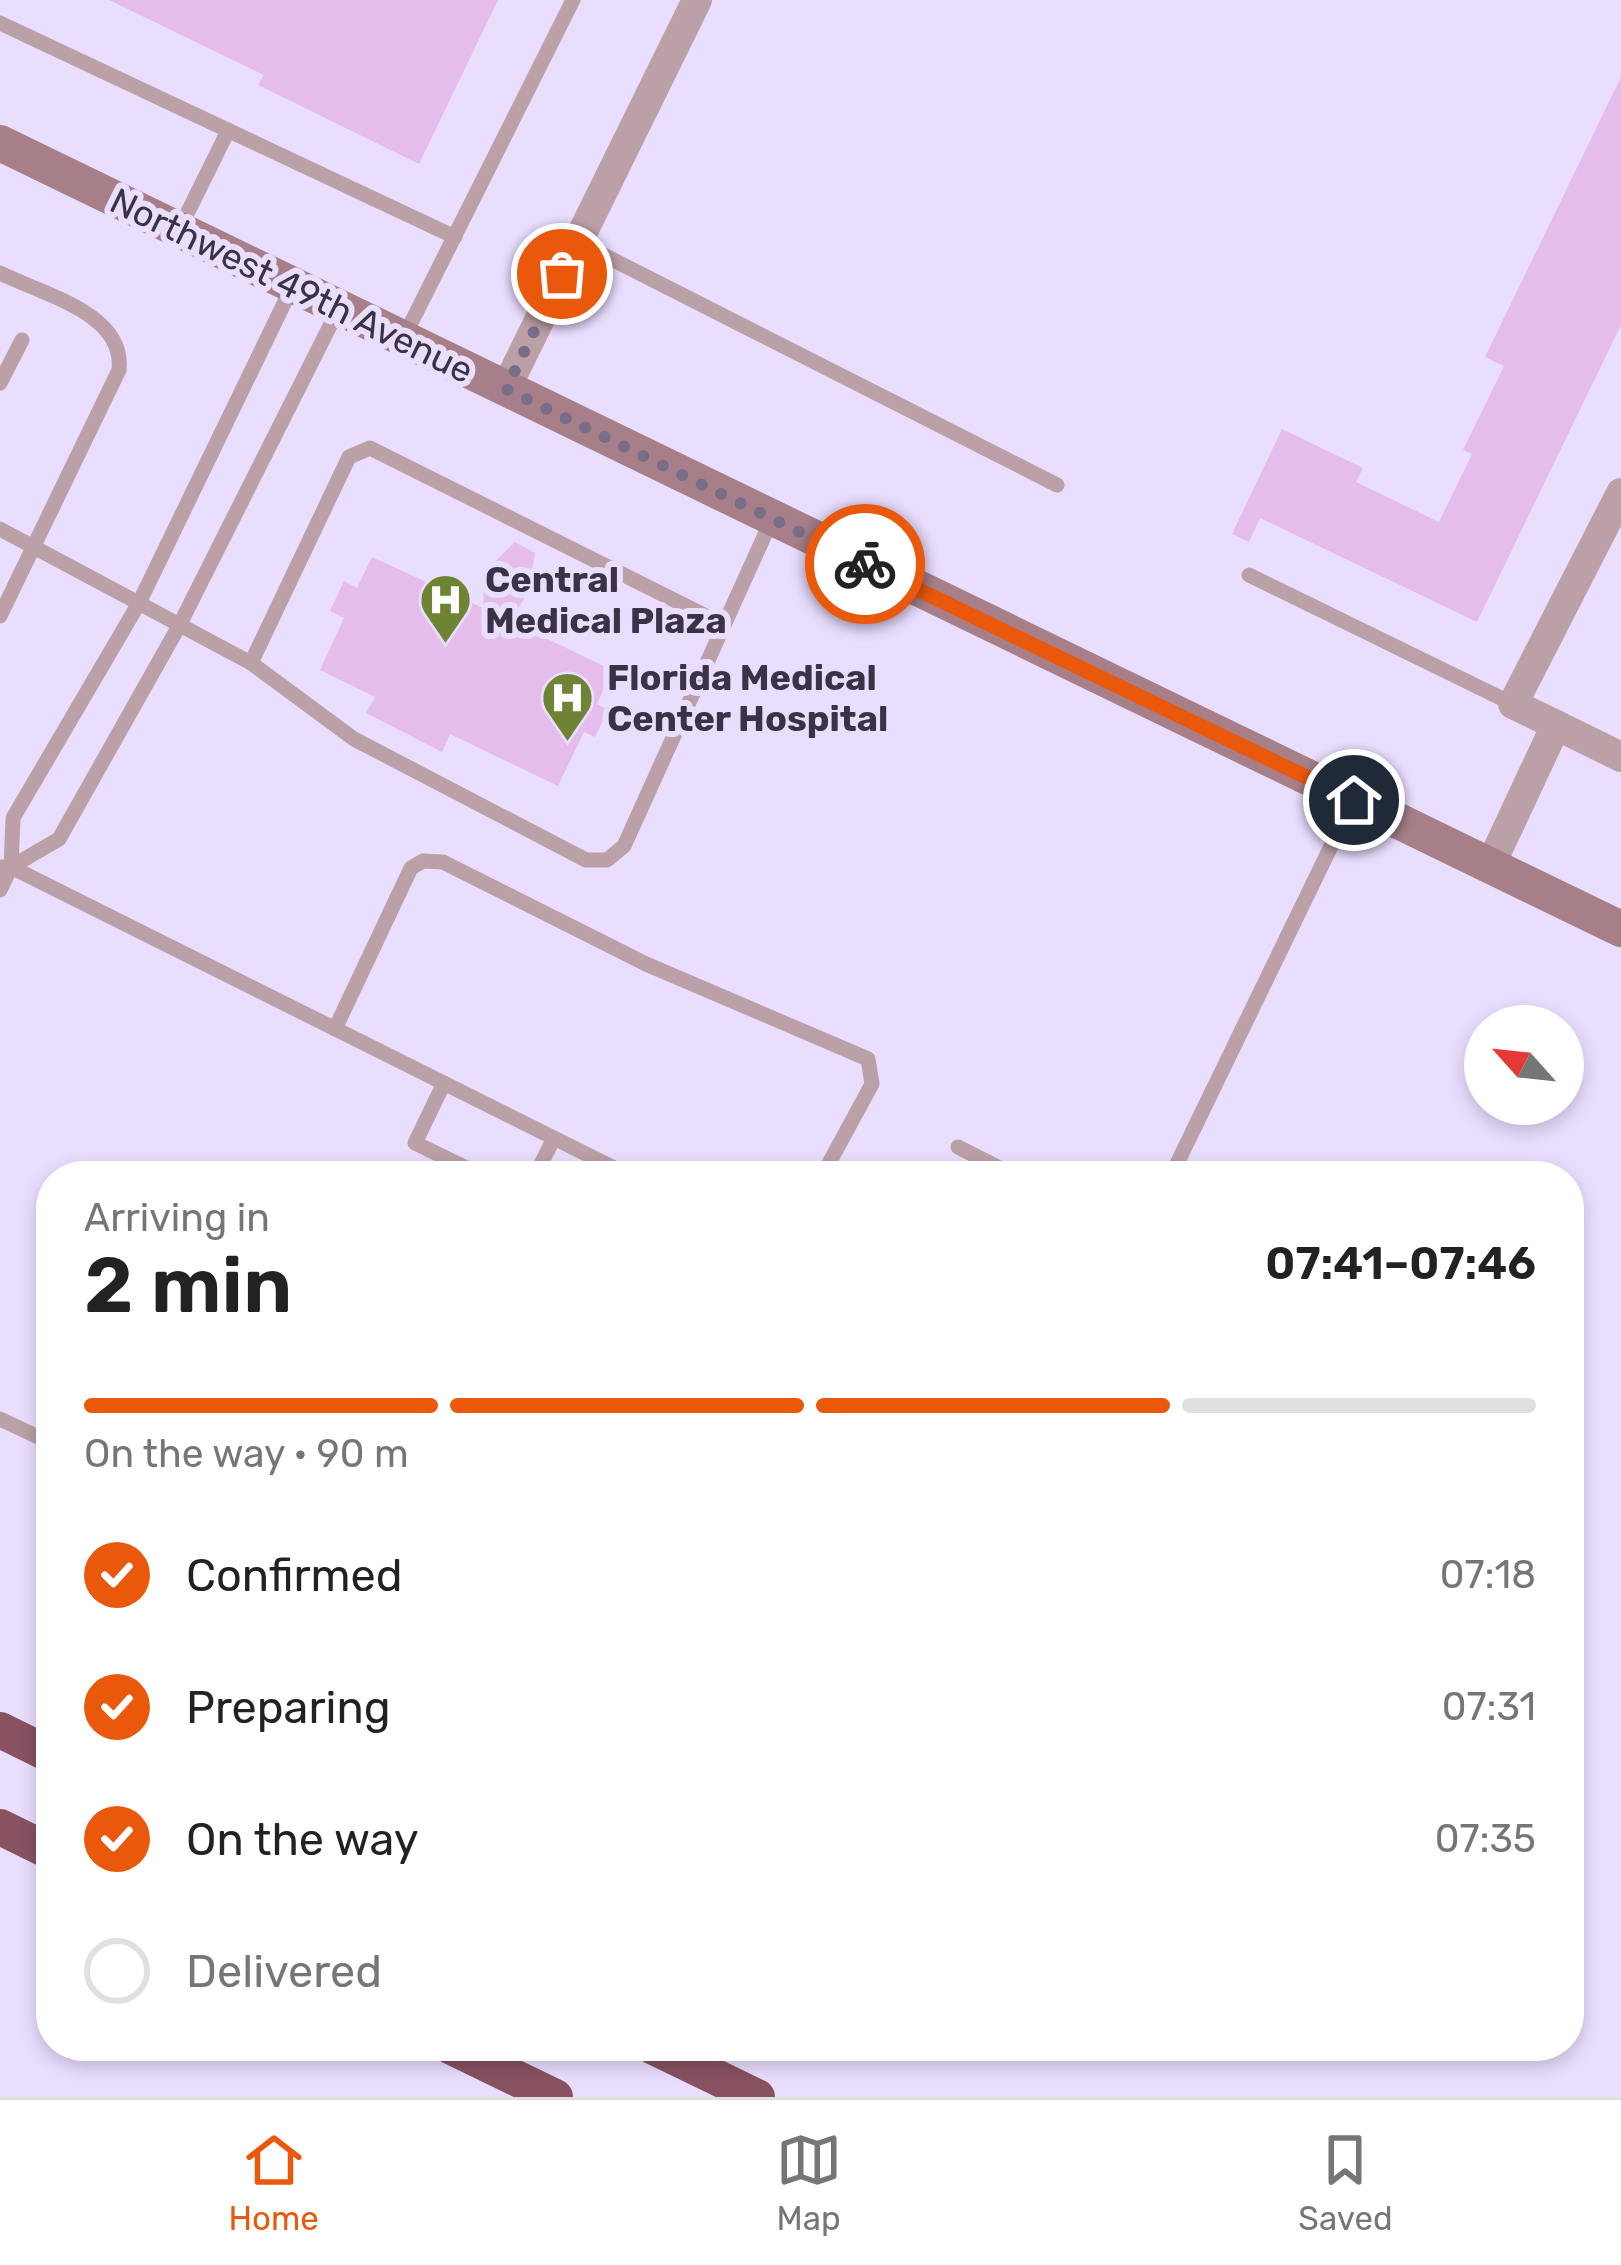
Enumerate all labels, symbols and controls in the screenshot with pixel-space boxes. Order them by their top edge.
street label: Northwest 49th Avenue [103,179,480,392]
pin [511,223,613,325]
icon: bag [529,241,595,307]
courier [805,504,925,624]
icon: bike [832,531,898,597]
place label: Central Medical Plaza [485,558,727,642]
hospital icon: Central Medical Plaza [418,572,474,646]
place label: Florida Medical Center Hospital [607,656,888,740]
hospital icon: Florida Medical Center Hospital [540,670,596,744]
pin [1303,749,1405,851]
icon: home [1321,767,1387,833]
north arrow [1464,1005,1584,1125]
map controls [1464,1005,1584,1125]
text: Arriving in [84,1195,270,1241]
text: 07:41–07:46 [1265,1237,1536,1290]
text: 2 min [84,1239,292,1332]
text: On the way · 90 m [84,1431,409,1477]
icon: check [84,1542,150,1608]
text: Confirmed [186,1549,403,1602]
text: 07:18 [1440,1552,1536,1598]
icon: check [84,1674,150,1740]
text: Preparing [186,1681,391,1734]
text: 07:31 [1442,1684,1536,1730]
icon: check [84,1806,150,1872]
text: On the way [186,1813,419,1866]
text: 07:35 [1435,1816,1536,1862]
text: Delivered [186,1945,382,1998]
tab: Home [228,2127,319,2238]
tab: Map [776,2127,842,2238]
tab: Saved [1298,2127,1393,2238]

